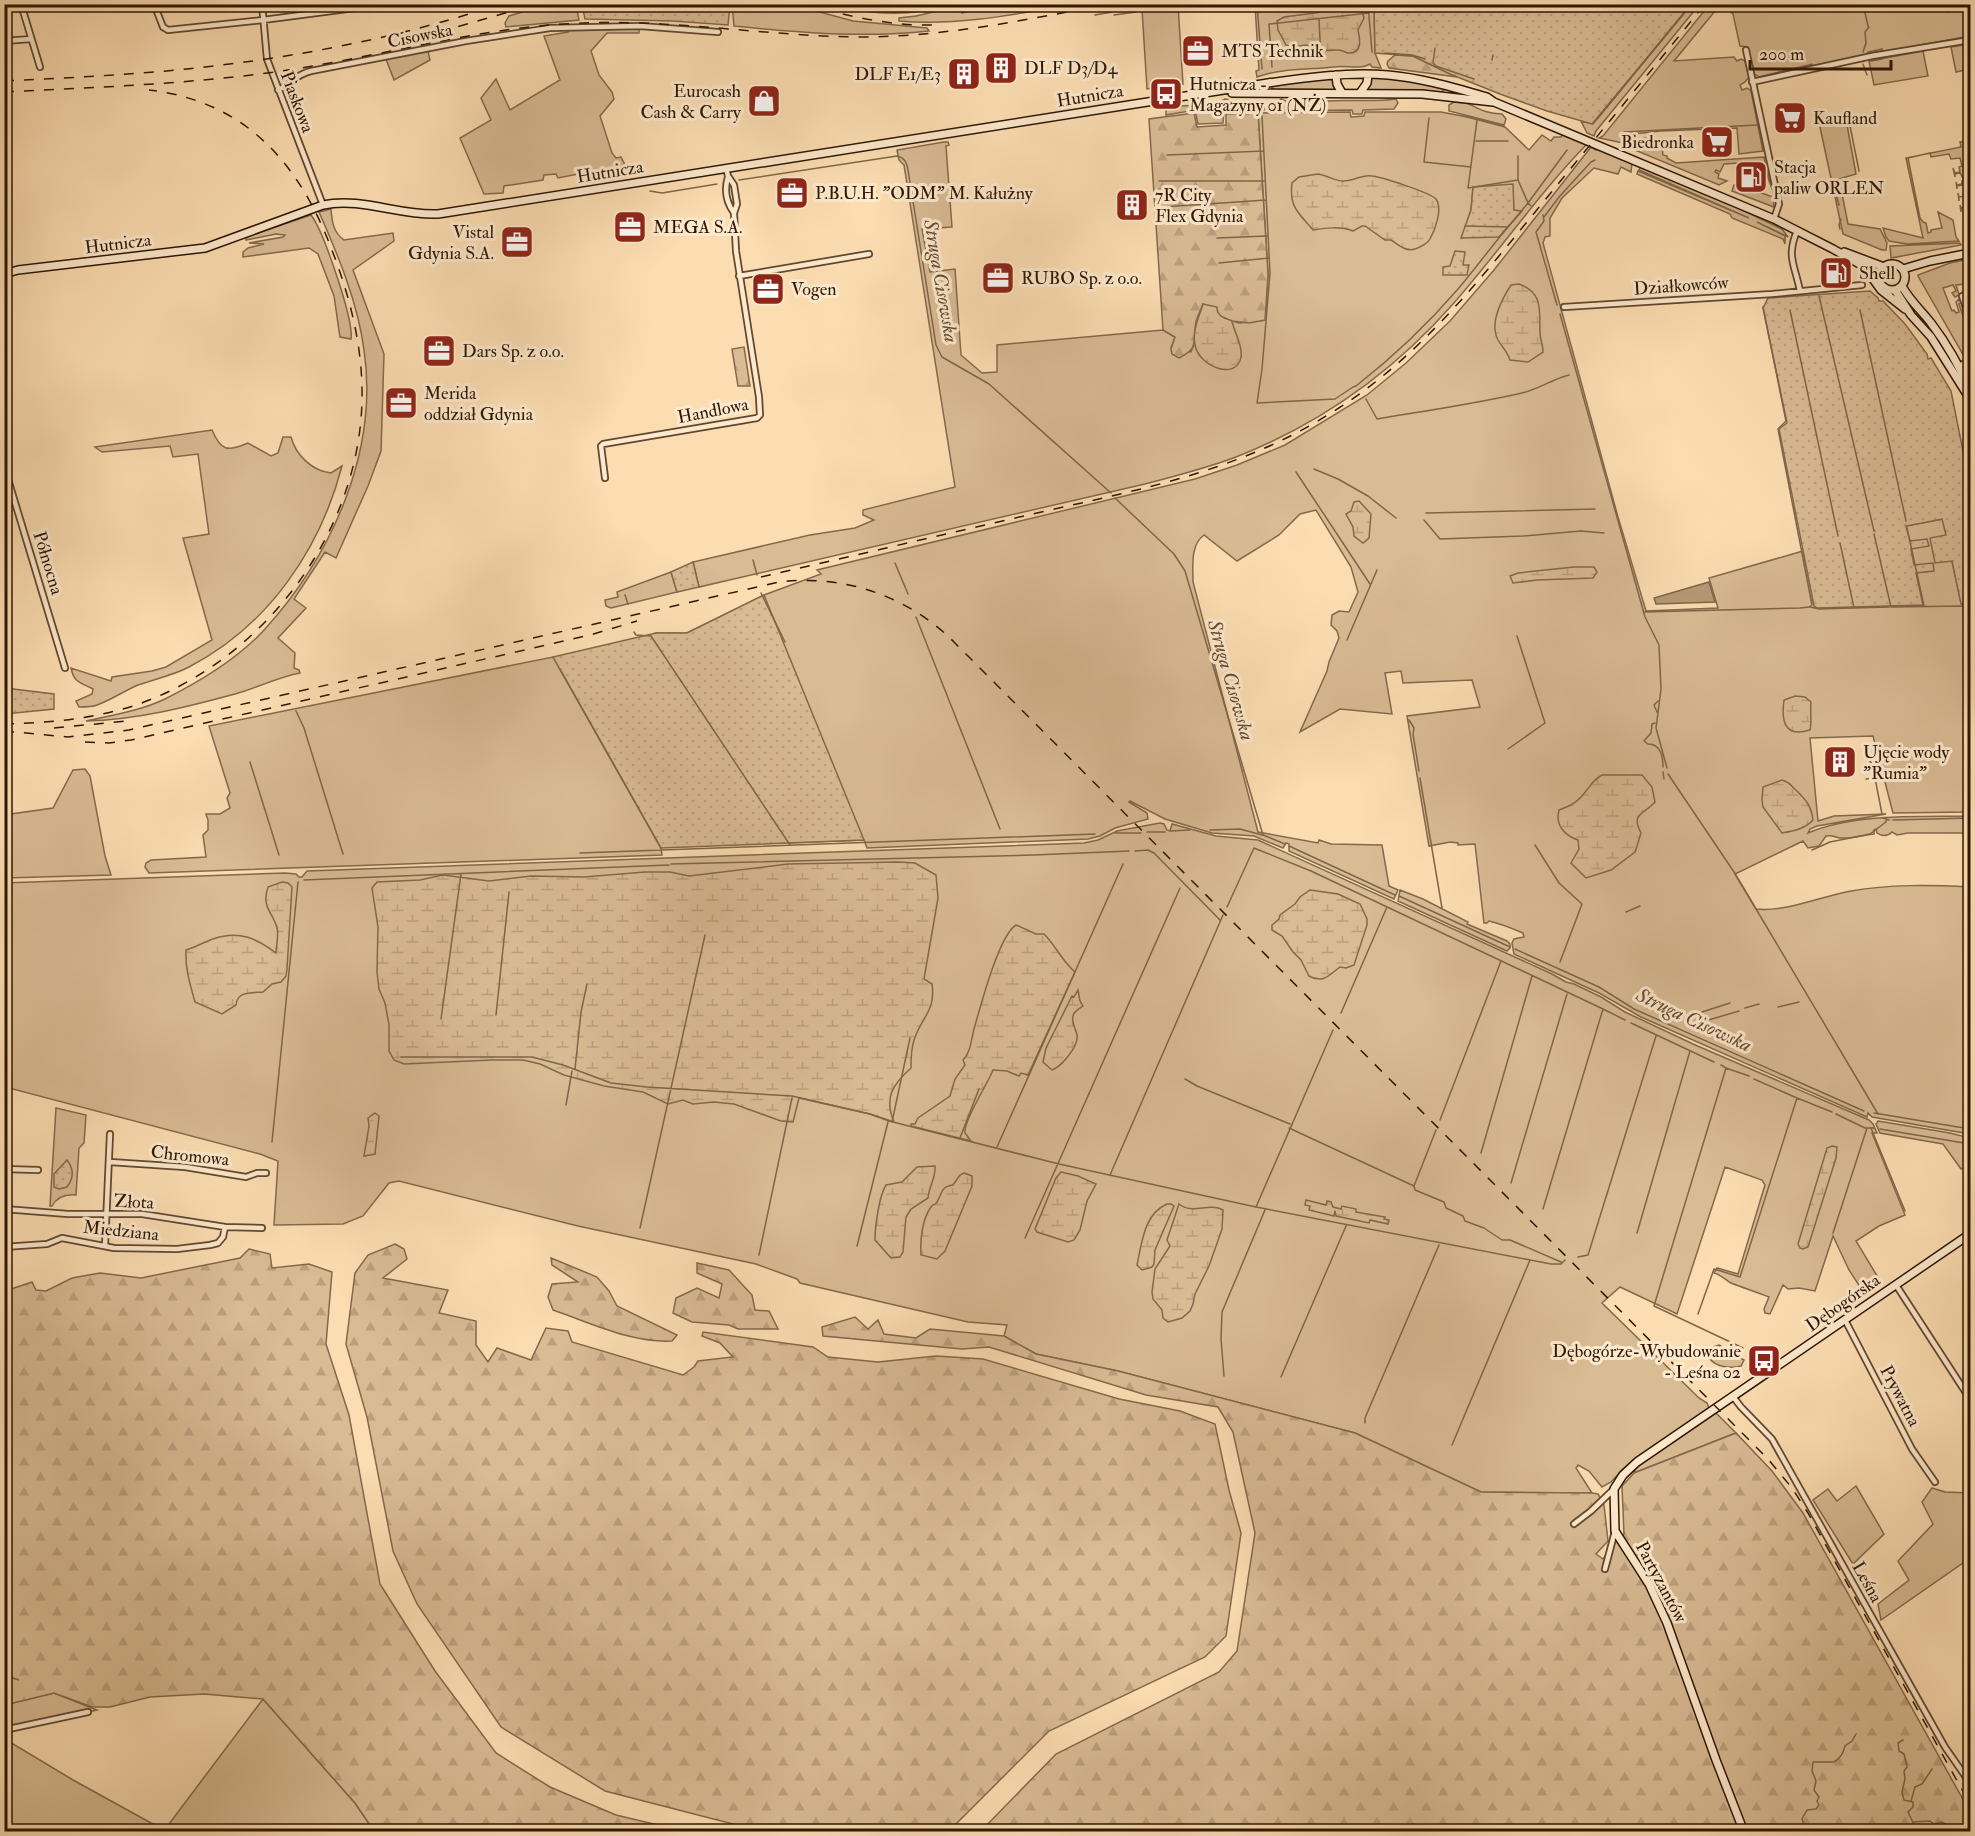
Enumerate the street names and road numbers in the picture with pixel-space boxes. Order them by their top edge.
street label: Cisowska [386,18,455,54]
street label: Piaskowa [275,68,319,137]
street label: Hutnicza [1055,79,1125,113]
street label: Hutnicza [575,155,645,189]
street label: Hutnicza [83,228,153,259]
street label: Działkowców [1633,271,1730,301]
street label: Handlowa [676,393,751,429]
street label: Północna [27,529,69,598]
street label: Chromowa [150,1140,231,1172]
street label: Złota [113,1189,155,1215]
street label: Miedziana [82,1216,161,1246]
street label: Dębogórska [1801,1269,1885,1337]
street label: Prywatna [1874,1361,1926,1431]
street label: Partyzantów [1630,1537,1692,1627]
street label: Leśna [1846,1557,1888,1607]

